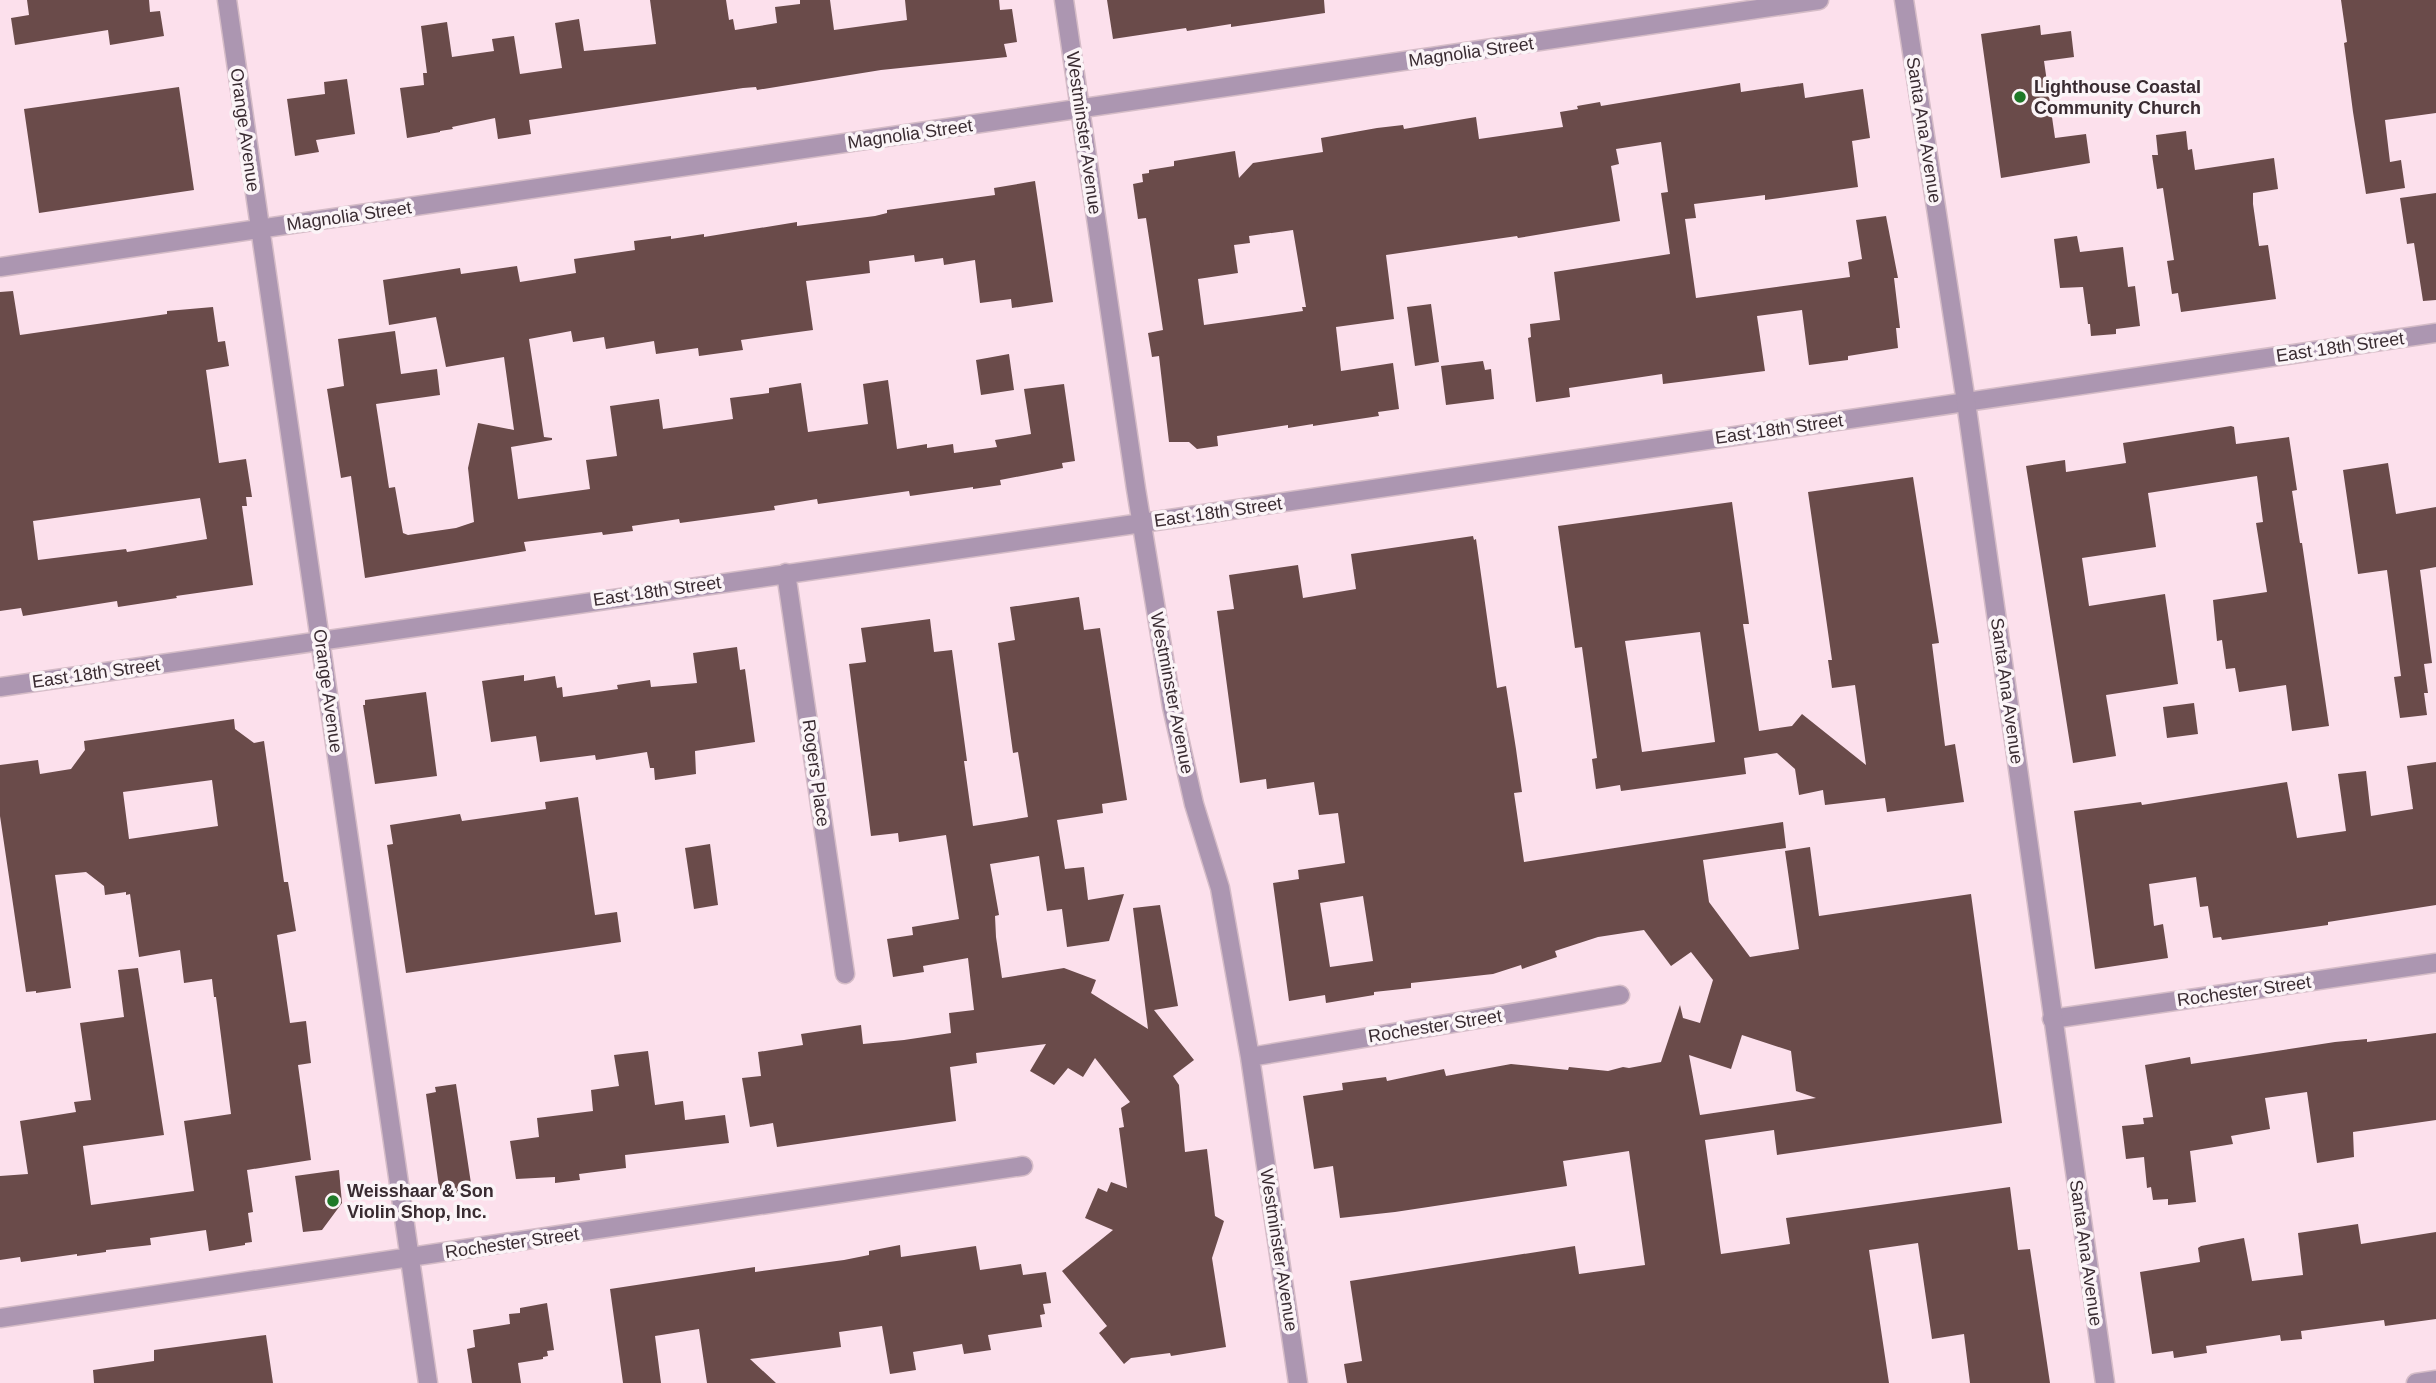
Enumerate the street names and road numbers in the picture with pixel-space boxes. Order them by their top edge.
street label: Magnolia Street [1407,33,1535,71]
street label: Westminster Avenue [1063,50,1105,216]
street label: Santa Ana Avenue [1903,55,1945,205]
street label: Orange Avenue [226,67,264,193]
street label: Magnolia Street [846,115,974,153]
street label: Magnolia Street [285,197,413,235]
street label: East 18th Street [2275,328,2405,366]
street label: East 18th Street [1714,410,1844,448]
street label: East 18th Street [1153,493,1283,531]
street label: East 18th Street [592,572,722,610]
street label: Westminster Avenue [1146,610,1198,776]
street label: Santa Ana Avenue [1987,616,2027,766]
street label: Orange Avenue [309,628,347,754]
street label: East 18th Street [31,654,161,692]
street label: Rogers Place [799,718,833,828]
street label: Rochester Street [2176,972,2312,1010]
street label: Rochester Street [1367,1006,1503,1046]
street label: Westminster Avenue [1256,1167,1302,1333]
street label: Santa Ana Avenue [2066,1178,2106,1328]
street label: Rochester Street [444,1224,580,1262]

